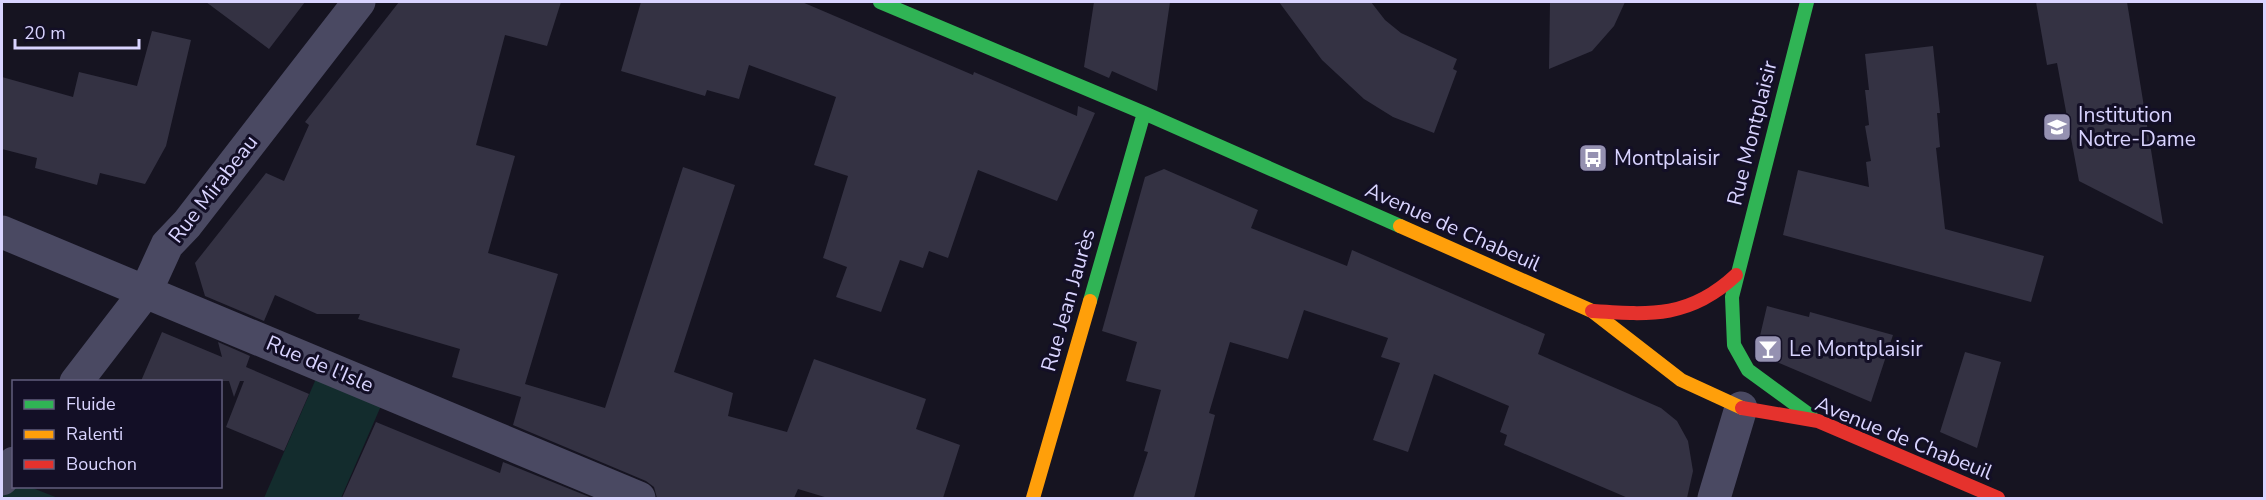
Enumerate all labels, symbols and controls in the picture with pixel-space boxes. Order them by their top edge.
scale bar [15,12,140,50]
text: 20 m [24,21,66,45]
street label: Rue Montplaisir [1720,57,1784,208]
place label: Institution Notre-Dame [2078,101,2196,153]
school or university icon: Institution Notre-Dame [2041,111,2073,143]
street label: Rue Mirabeau [162,129,264,249]
bus stop icon: Montplaisir [1577,142,1609,174]
place label: Montplaisir [1614,144,1720,172]
street label: Avenue de Chabeuil [1361,176,1546,279]
street label: Rue Jean Jaurès [1034,225,1102,375]
street label: Rue de l'Isle [262,329,378,399]
bar icon: Le Montplaisir [1752,333,1784,365]
place label: Le Montplaisir [1789,335,1923,363]
legend [12,380,222,488]
street label: Avenue de Chabeuil [1811,390,1998,487]
text: Fluide [66,392,116,416]
text: Ralenti [66,422,123,446]
text: Bouchon [66,452,137,476]

